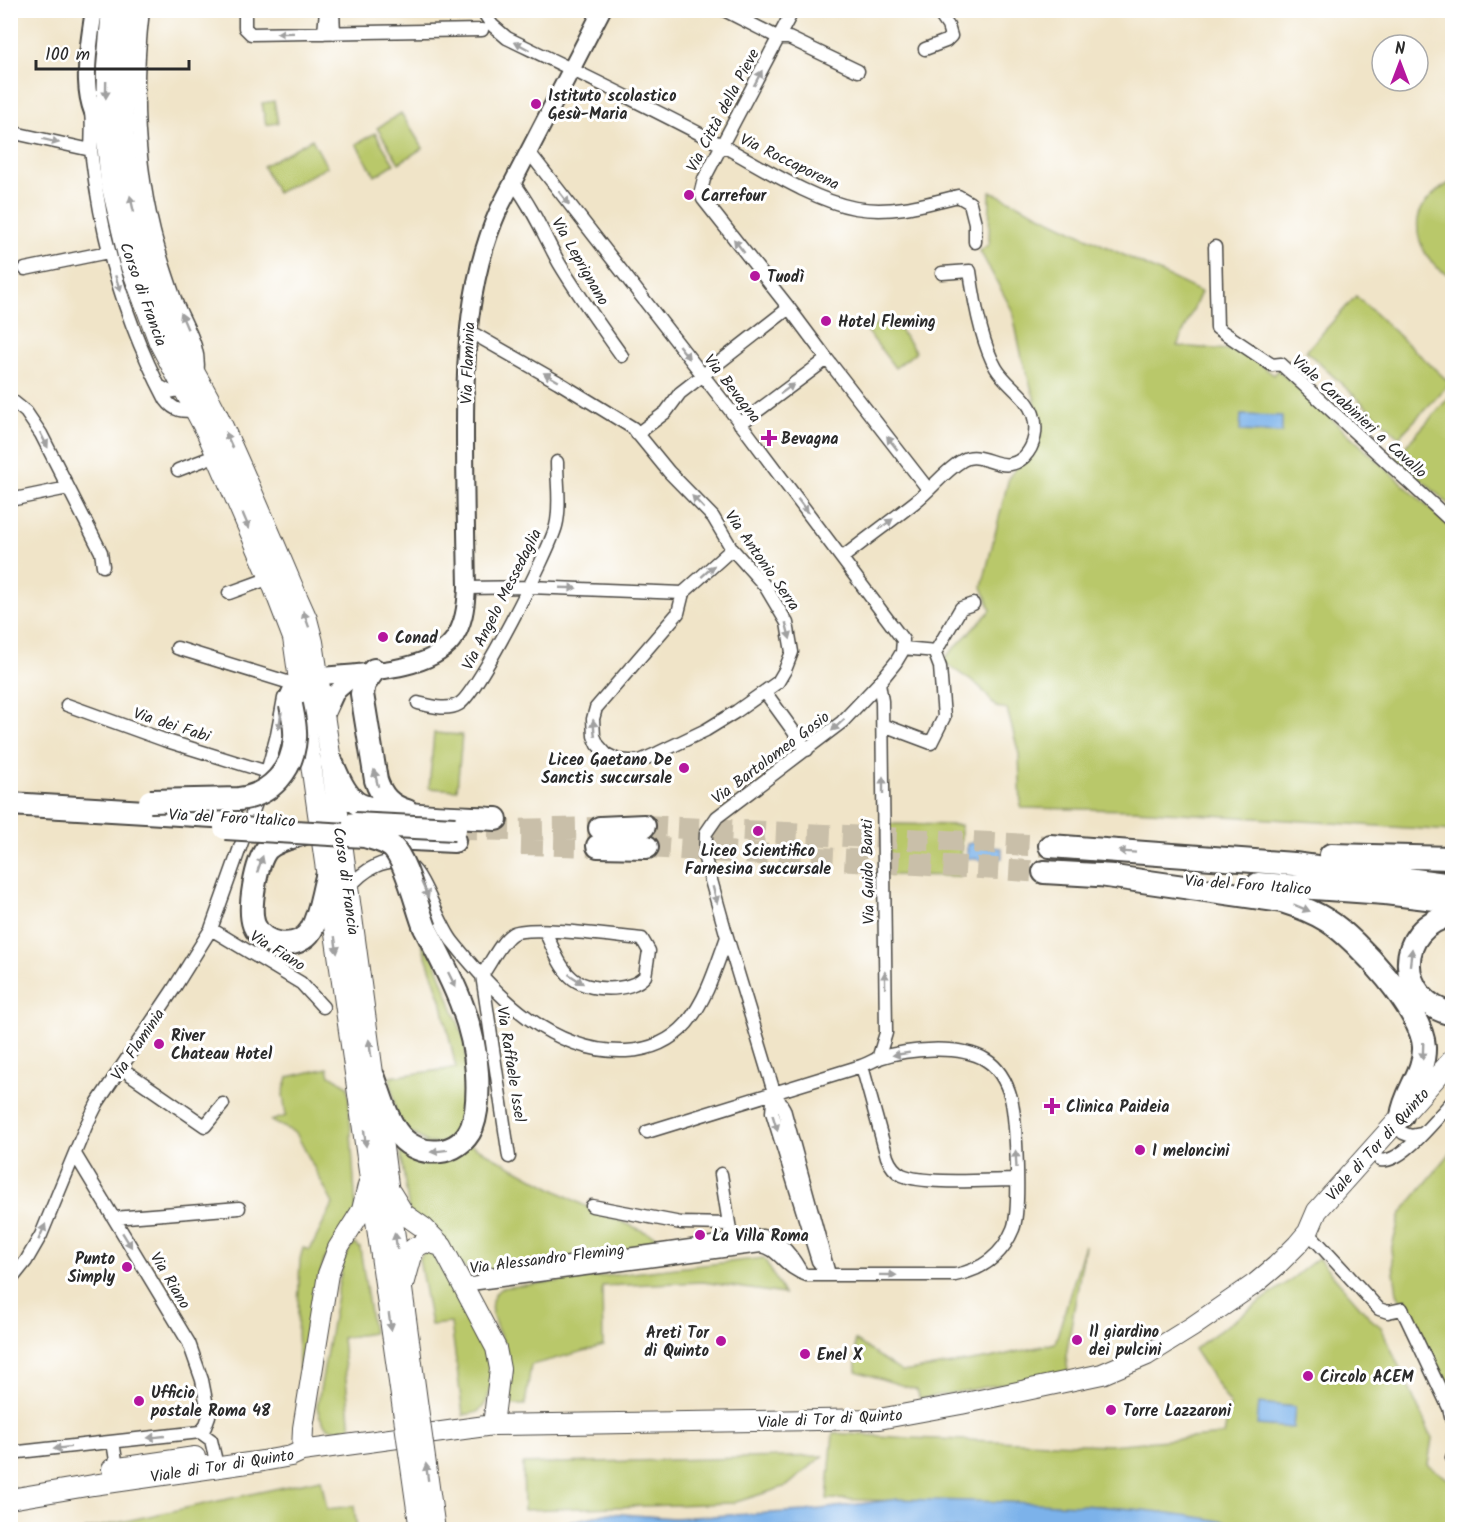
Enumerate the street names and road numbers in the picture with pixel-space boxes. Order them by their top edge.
street label: Via Città della Pieve [680,45,766,177]
street label: Via Roccaporena [735,127,843,197]
street label: Via Leprignano [544,213,615,311]
street label: Corso di Francia [112,239,173,350]
street label: Via Flaminia [455,321,482,405]
street label: Via Bevagna [697,349,767,429]
street label: Viale Carabinieri a Cavallo [1286,349,1432,485]
street label: Via Antonio Serra [718,505,806,616]
street label: Via Angelo Messedaglia [456,525,549,675]
street label: Via dei Fabi [130,701,214,750]
street label: Via Bartolomeo Gosio [707,705,835,811]
street label: Via del Foro Italico [168,803,296,834]
street label: Via Guido Banti [855,818,882,925]
street label: Corso di Francia [326,826,365,937]
street label: Via del Foro Italico [1184,869,1312,902]
street label: Via Fiano [244,924,310,978]
street label: Via Flaminia [105,1004,172,1086]
street label: Via Raffaele Issel [489,1004,532,1124]
street label: Viale di Tor di Quinto [1320,1083,1436,1207]
street label: Via Alessandro Fleming [468,1238,626,1281]
street label: Via Riano [143,1247,197,1314]
street label: Viale di Tor di Quinto [757,1403,903,1436]
street label: Viale di Tor di Quinto [149,1443,296,1490]

